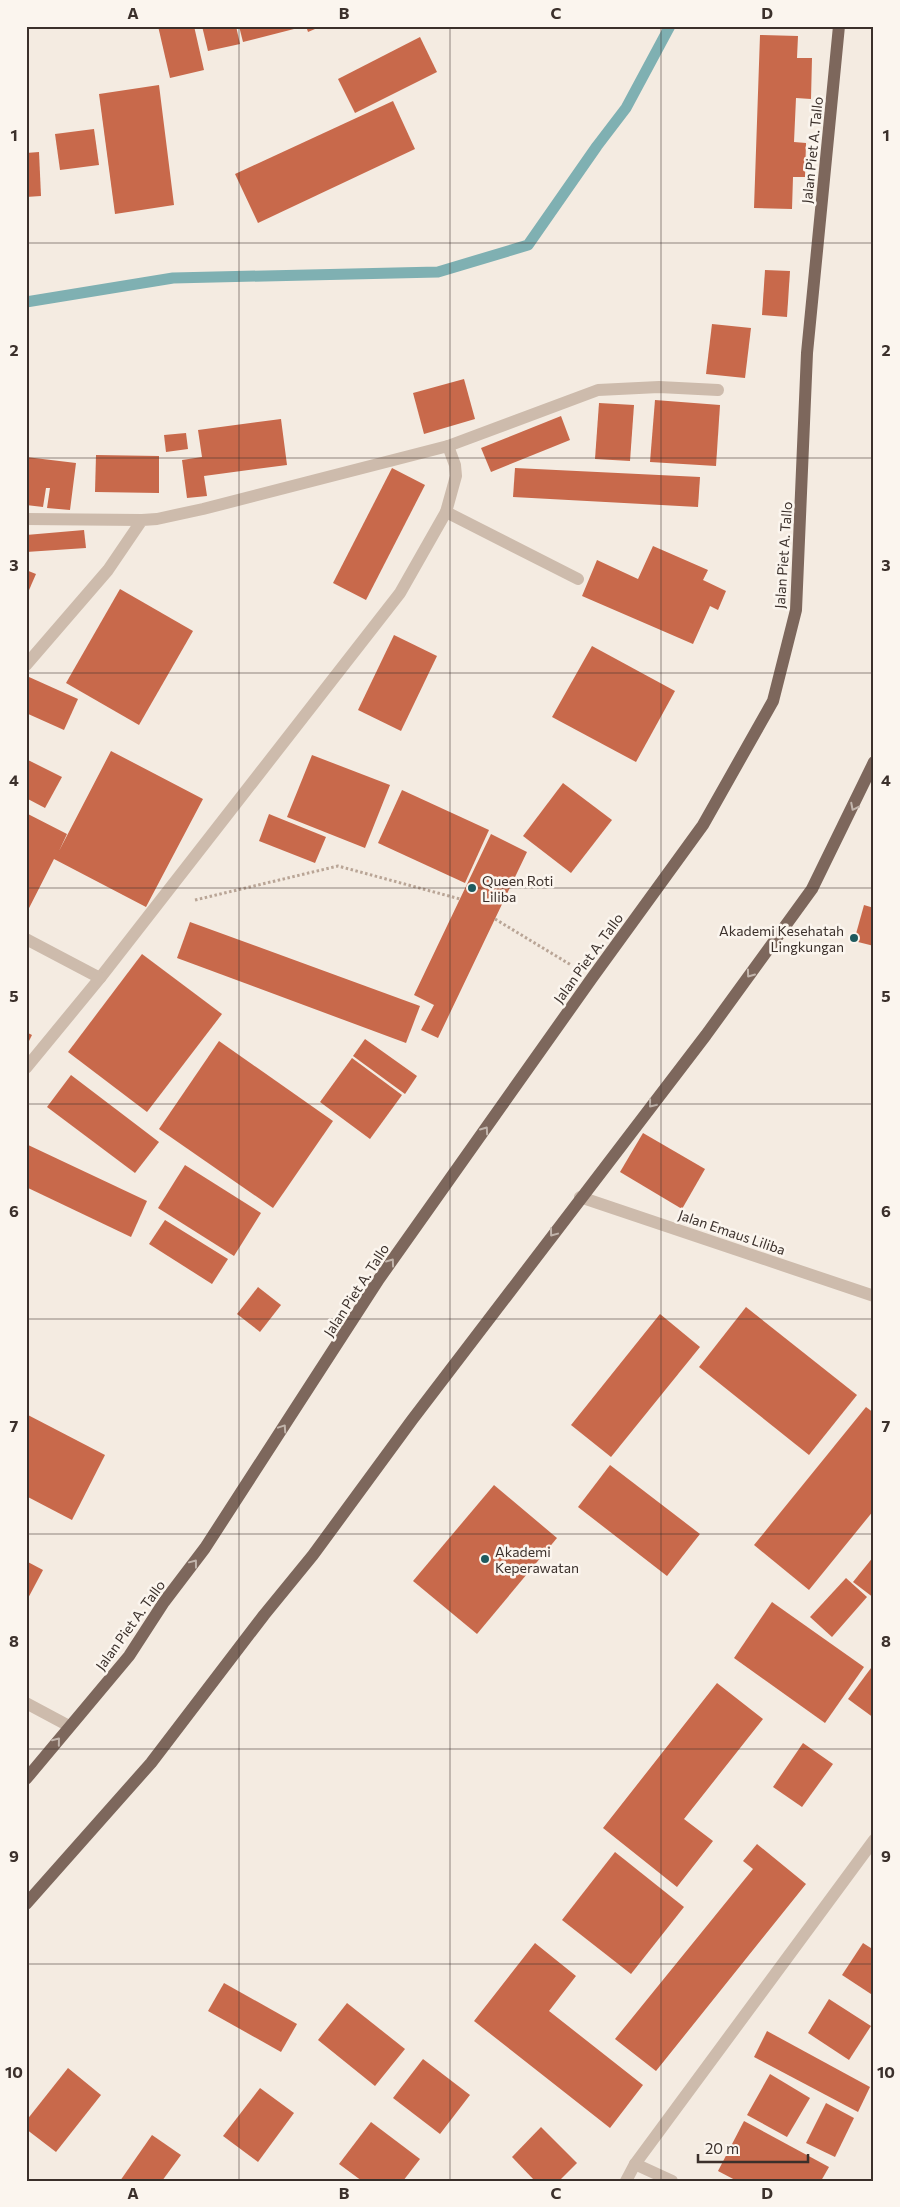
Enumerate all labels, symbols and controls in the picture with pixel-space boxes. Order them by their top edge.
text: A [127,3,139,22]
text: B [339,3,350,22]
text: C [551,3,562,22]
text: D [761,3,773,22]
street label: Jalan Piet A. Tallo [798,96,826,204]
text: 1 [10,125,18,144]
text: 1 [882,125,890,144]
text: 2 [9,340,19,359]
text: 2 [881,340,891,359]
street label: Jalan Piet A. Tallo [771,501,795,609]
text: 3 [9,555,19,574]
text: 3 [881,555,891,574]
text: 4 [9,770,19,789]
text: 4 [881,770,891,789]
one-way arrow [850,801,860,810]
place label: Queen Roti Liliba [482,872,553,905]
marker: Queen Roti Liliba [466,882,478,894]
street label: Jalan Piet A. Tallo [550,910,626,1006]
place label: Akademi Kesehatah Lingkungan [719,922,844,955]
marker: Akademi Kesehatah Lingkungan [848,932,860,944]
one-way arrow [747,968,756,978]
text: 5 [9,986,19,1005]
text: 5 [881,986,891,1005]
one-way arrow [650,1098,658,1107]
one-way arrow [479,1126,488,1136]
text: 6 [9,1201,19,1220]
text: 6 [881,1201,891,1220]
street label: Jalan Emaus Liliba [676,1206,788,1258]
one-way arrow [550,1227,559,1237]
street label: Jalan Piet A. Tallo [320,1240,392,1340]
one-way arrow [385,1258,394,1268]
text: 7 [10,1416,19,1435]
text: 7 [882,1416,891,1435]
one-way arrow [277,1424,286,1433]
place label: Akademi Keperawatan [495,1543,579,1576]
marker: Akademi Keperawatan [479,1553,491,1565]
one-way arrow [188,1560,196,1569]
street label: Jalan Piet A. Tallo [92,1577,168,1673]
text: 8 [9,1631,19,1650]
text: 8 [881,1631,891,1650]
one-way arrow [51,1738,59,1747]
text: 9 [9,1846,19,1865]
text: 9 [881,1846,891,1865]
text: 10 [5,2062,23,2081]
text: 10 [877,2062,895,2081]
scale bar [698,2132,808,2164]
text: 20 m [705,2139,739,2157]
text: A [127,2183,139,2202]
text: B [339,2183,350,2202]
text: C [551,2183,562,2202]
text: D [761,2183,773,2202]

